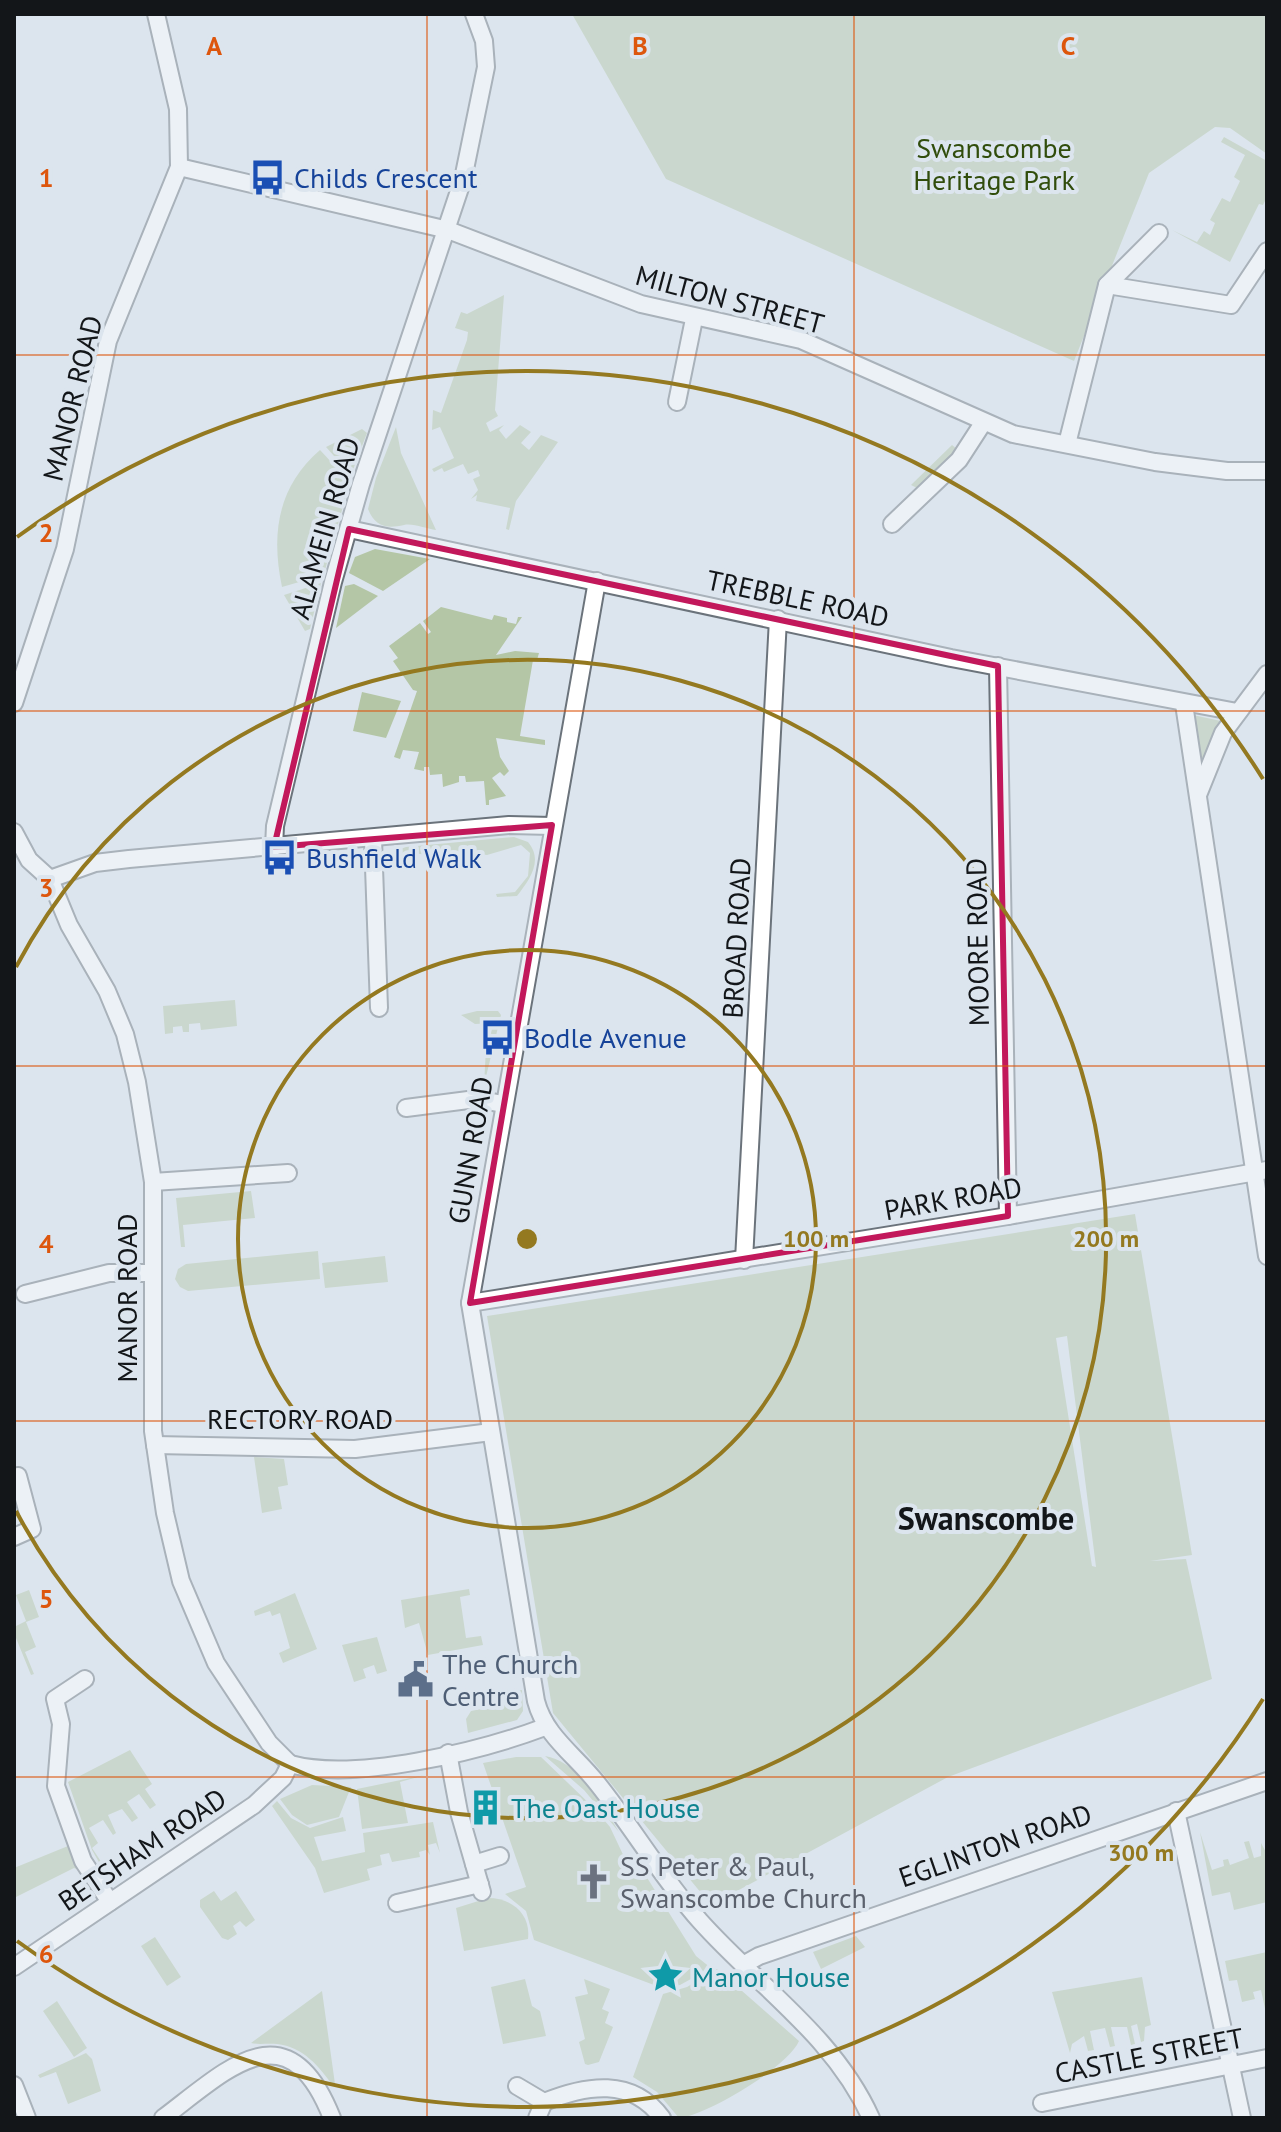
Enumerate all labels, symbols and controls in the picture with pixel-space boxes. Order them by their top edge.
text: A [206,29,222,62]
text: B [632,29,648,62]
text: C [1061,29,1075,62]
park label: Swanscombe Heritage Park [913,129,1075,198]
bus stop icon: Childs Crescent [249,158,287,196]
place label: Childs Crescent [294,159,478,196]
text: 1 [39,161,53,194]
street label: MILTON STREET [632,256,829,342]
street label: MANOR ROAD [34,311,110,485]
street label: ALAMEIN ROAD [280,433,368,623]
text: 2 [39,516,53,549]
street label: TREBBLE ROAD [703,561,893,635]
bus stop icon: Bushfield Walk [261,838,299,876]
place label: Bushfield Walk [306,839,482,876]
street label: BROAD ROAD [713,857,759,1019]
street label: MOORE ROAD [957,858,997,1026]
text: 3 [39,871,53,904]
bus stop icon: Bodle Avenue [479,1018,517,1056]
place label: Bodle Avenue [524,1019,687,1056]
street label: GUNN ROAD [439,1073,501,1227]
street label: PARK ROAD [881,1168,1025,1228]
street label: MANOR ROAD [108,1213,145,1383]
text: 100 m [783,1223,849,1254]
text: 200 m [1073,1223,1139,1254]
centre of rings [513,1225,541,1253]
text: 4 [39,1227,54,1260]
street label: RECTORY ROAD [207,1400,393,1437]
district label: Swanscombe [898,1497,1074,1539]
text: 5 [39,1582,53,1615]
place label: The Church Centre [442,1645,578,1714]
public building icon: The Church Centre [397,1660,435,1698]
street label: BETSHAM ROAD [51,1779,233,1919]
building icon: The Oast House [466,1788,504,1826]
place label: The Oast House [511,1789,700,1826]
street label: EGLINTON ROAD [894,1795,1096,1895]
text: 300 m [1108,1837,1174,1868]
place label: SS Peter & Paul, Swanscombe Church [620,1847,867,1916]
church icon: SS Peter & Paul, Swanscombe Church [575,1862,613,1900]
text: 6 [39,1937,53,1970]
place icon: Manor House [647,1957,685,1995]
place label: Manor House [692,1958,850,1995]
street label: CASTLE STREET [1051,2018,1247,2091]

